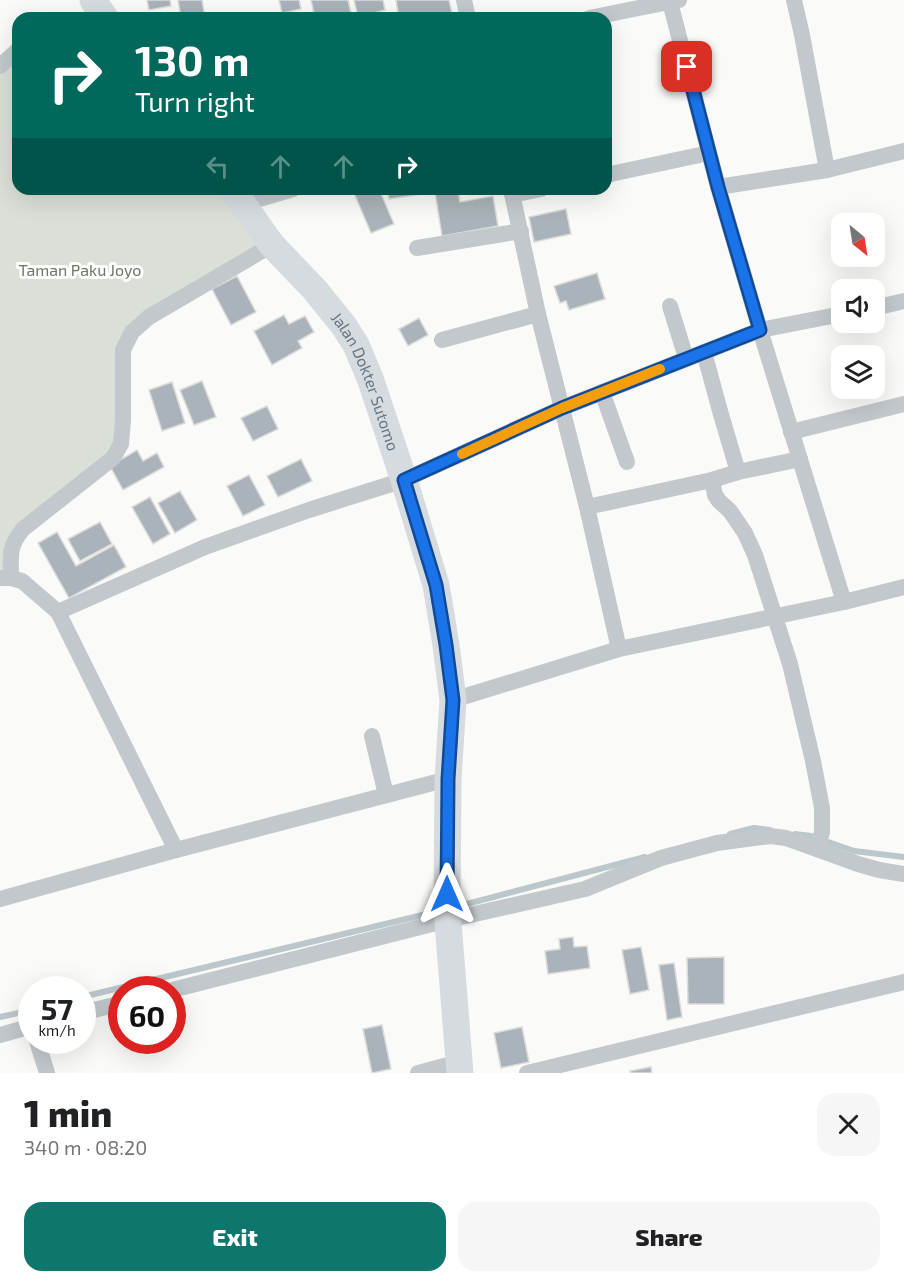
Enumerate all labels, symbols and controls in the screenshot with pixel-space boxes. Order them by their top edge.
text: 130 m [135,34,250,84]
icon: right [36,36,114,114]
pin [661,41,712,92]
icon: arrive [670,50,703,83]
text: Turn right [135,85,255,117]
icon: left [201,150,234,183]
icon: ahead [264,150,297,183]
icon: ahead [327,150,360,183]
icon: right [390,150,423,183]
north arrow [831,213,885,267]
map controls [831,213,885,399]
park label: Taman Paku Joyo [19,260,141,279]
button: sound [831,279,885,333]
street label: Jalan Dokter Sutomo [328,308,404,453]
button: layers [831,345,885,399]
position arrow [415,862,479,926]
speed limit sign: 60 [108,976,186,1054]
text: 57 [41,990,73,1026]
text: km/h [38,1021,76,1039]
text: 1 min [24,1091,112,1134]
button: close [817,1093,880,1156]
text: 340 m · 08:20 [24,1135,147,1159]
button: Exit [24,1202,446,1271]
button: Share [458,1202,880,1271]

